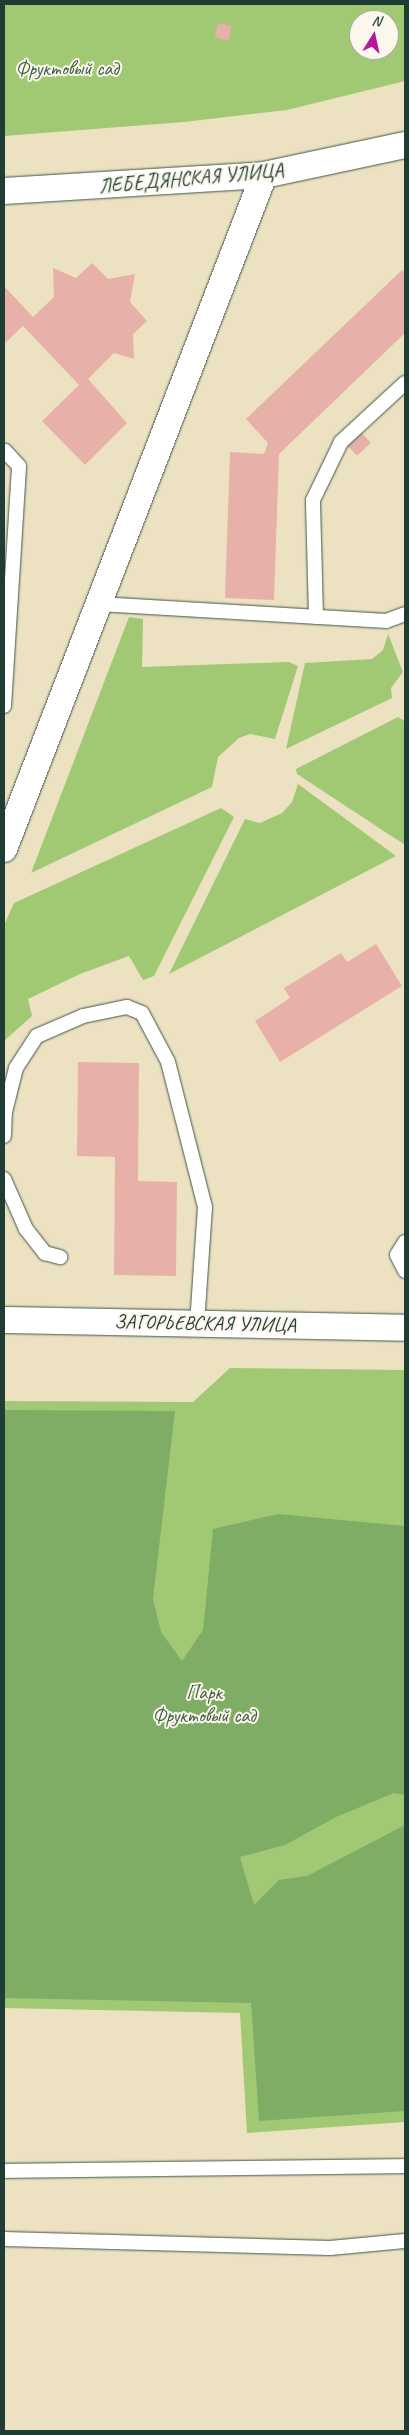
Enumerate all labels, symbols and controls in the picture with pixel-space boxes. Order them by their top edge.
north arrow [349,10,399,60]
text: N [371,12,382,30]
park label: Фруктовый сад [15,56,119,80]
street label: ЛЕБЕДЯНСКАЯ УЛИЦА [98,158,284,198]
street label: ЗАГОРЬЕВСКАЯ УЛИЦА [114,1309,296,1337]
park label: Парк Фруктовый сад [152,1681,256,1728]

